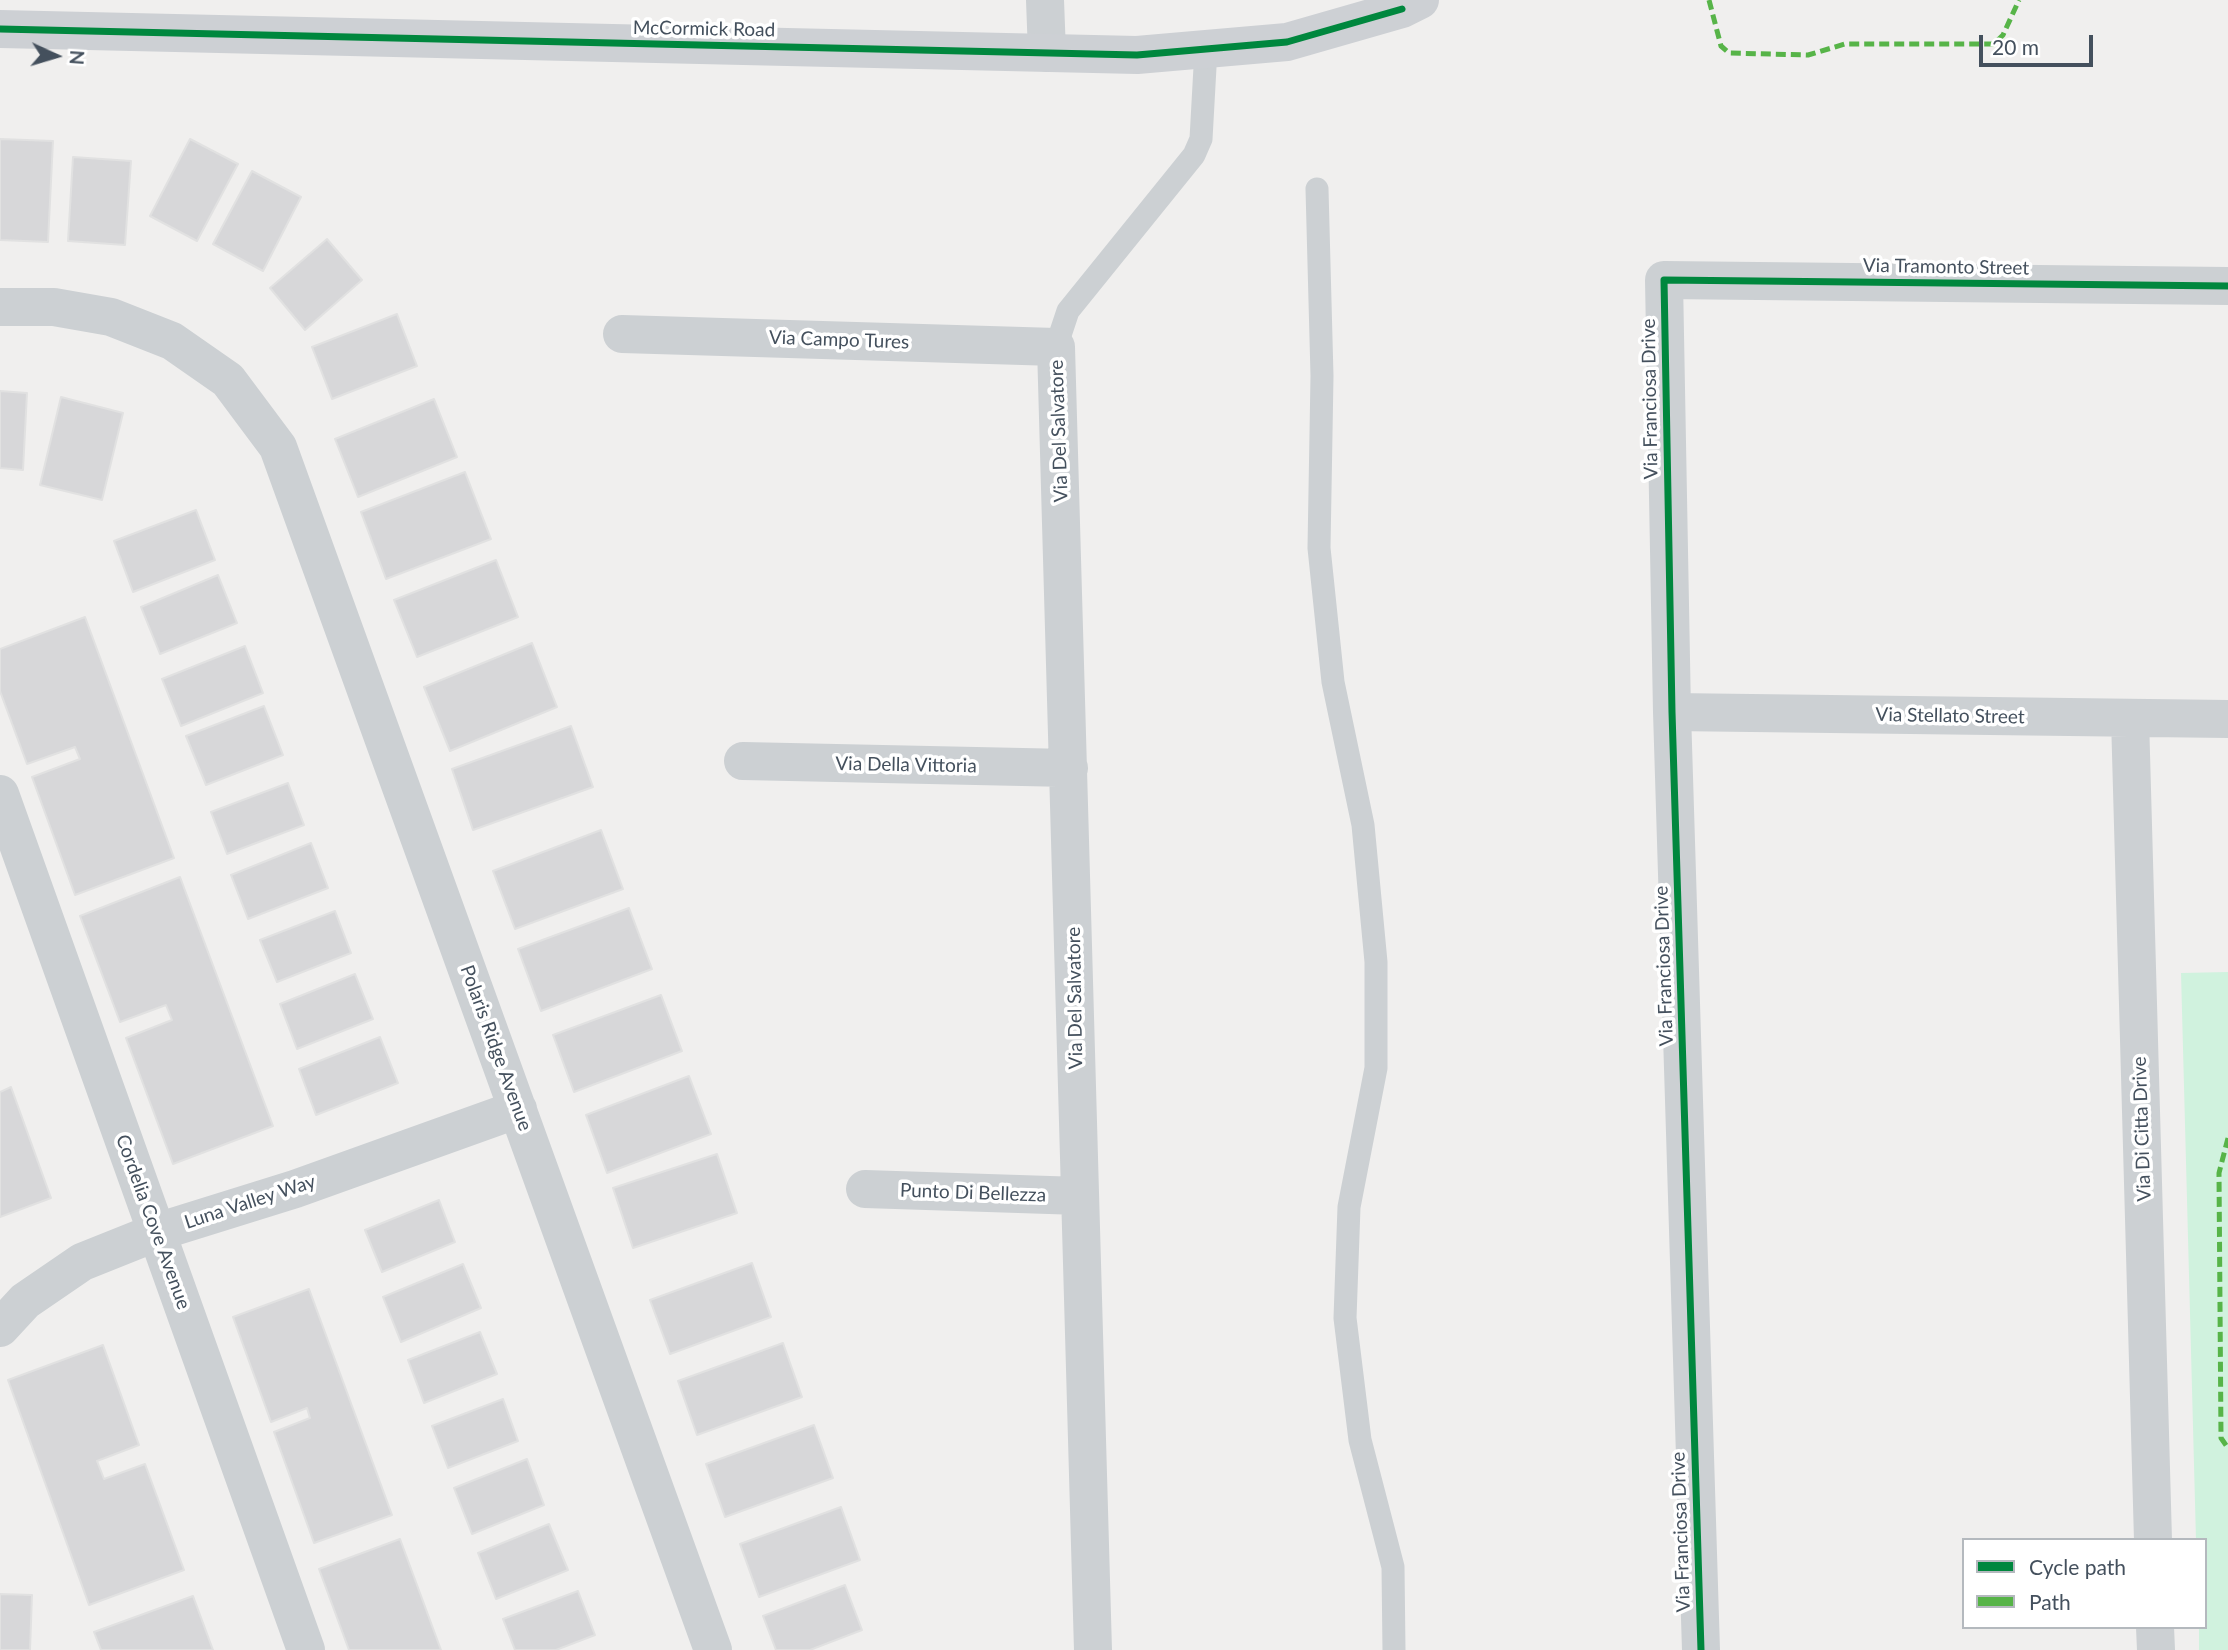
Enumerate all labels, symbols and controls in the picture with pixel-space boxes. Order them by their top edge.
street label: McCormick Road [633,16,775,42]
north arrow [21,21,91,91]
scale bar [1983,21,2097,65]
text: 20 m [1992,34,2039,59]
text: N [65,49,89,66]
street label: Via Tramonto Street [1863,254,2029,280]
street label: Via Franciosa Drive [1637,318,1663,480]
street label: Via Campo Tures [768,326,910,354]
street label: Via Del Salvatore [1045,359,1073,503]
street label: Via Stellato Street [1875,703,2025,729]
street label: Via Della Vittoria [835,752,977,778]
street label: Via Franciosa Drive [1650,885,1678,1047]
street label: Via Del Salvatore [1062,927,1088,1069]
street label: Polaris Ridge Avenue [455,962,537,1134]
street label: Via Di Citta Drive [2128,1056,2156,1202]
street label: Cordelia Cove Avenue [111,1132,195,1312]
street label: Luna Valley Way [181,1170,319,1234]
street label: Punto Di Bellezza [900,1179,1046,1207]
street label: Via Franciosa Drive [1667,1451,1695,1613]
legend [1962,1538,2207,1629]
text: Cycle path [2029,1554,2126,1579]
text: Path [2029,1589,2071,1614]

